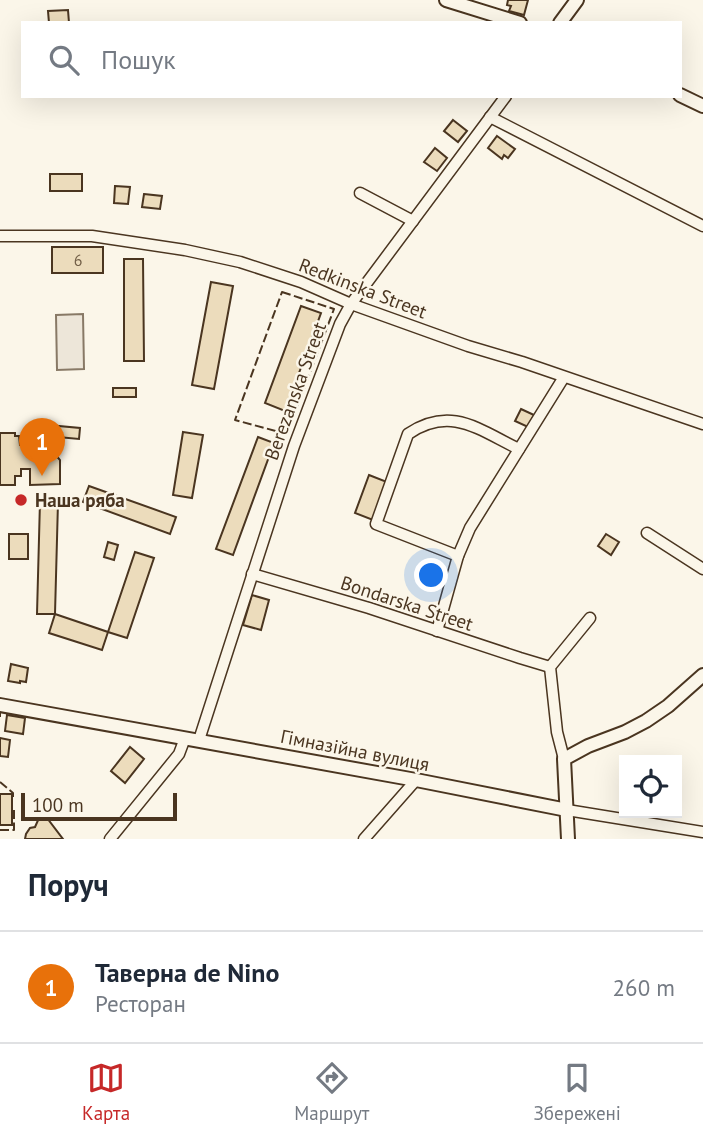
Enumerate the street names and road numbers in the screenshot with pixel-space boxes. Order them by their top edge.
street label: Redkinska Street [296,253,431,324]
street label: Berezanska Street [259,318,331,463]
street label: Bondarska Street [338,570,477,636]
street label: Гімназійна вулиця [279,724,431,776]

